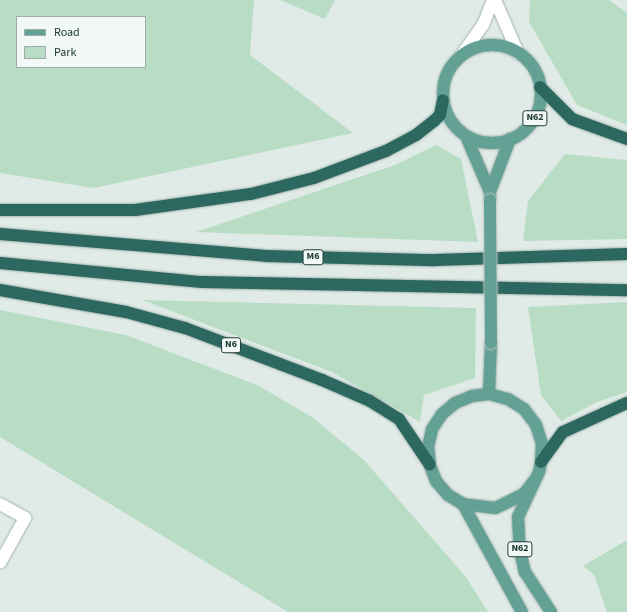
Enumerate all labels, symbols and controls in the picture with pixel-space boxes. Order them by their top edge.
legend [16,16,146,68]
text: Road [54,24,80,41]
text: Park [54,44,76,61]
road number: N62 [522,110,548,126]
road number: M6 [302,249,324,265]
road number: N6 [221,337,241,353]
road number: N62 [507,541,533,557]

